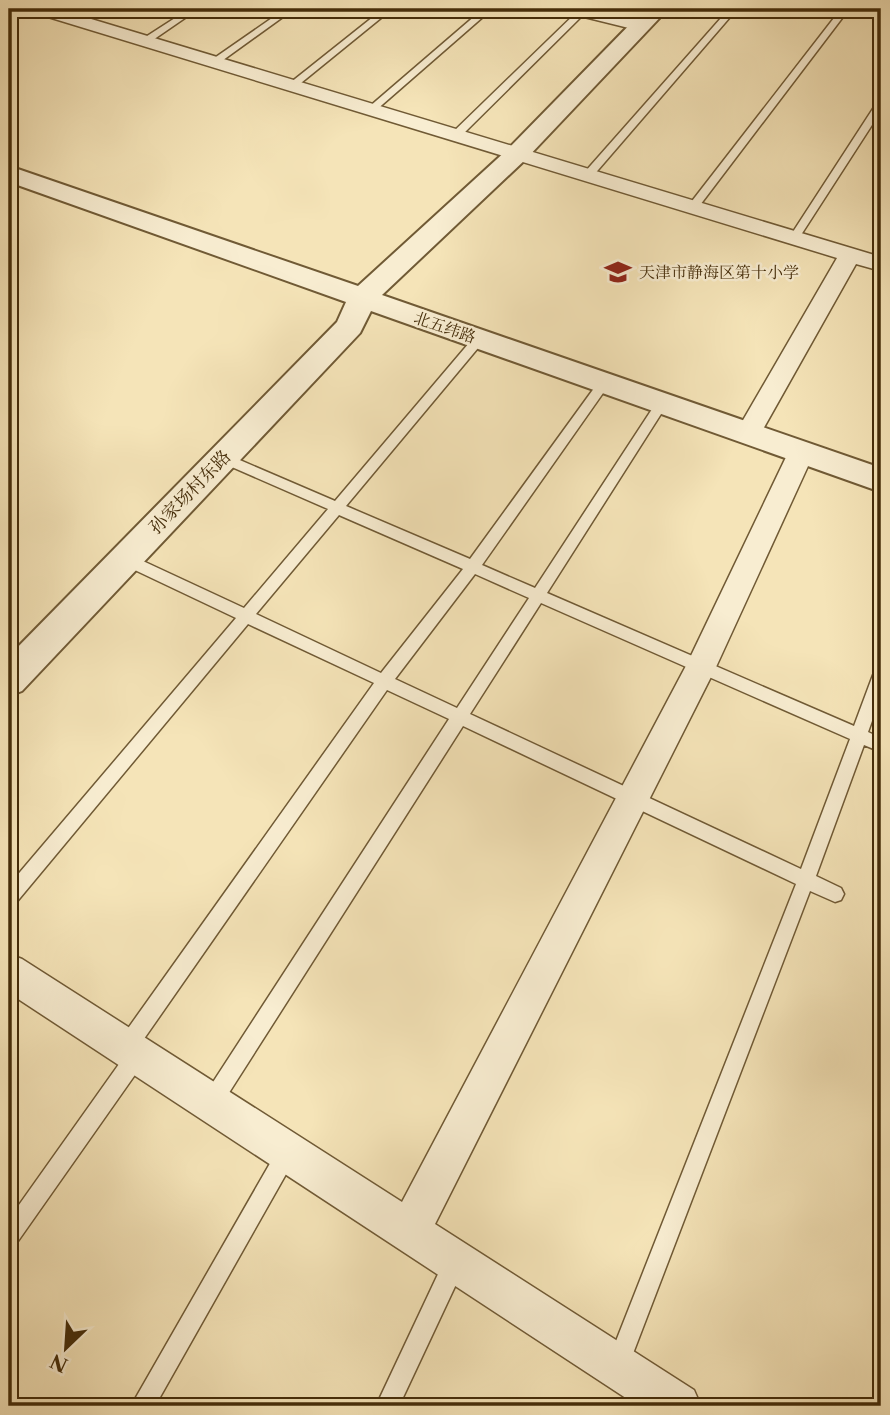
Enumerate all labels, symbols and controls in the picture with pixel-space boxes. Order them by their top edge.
school or university icon: 天津市静海区第十小学 [603,257,633,287]
place label: 天津市静海区第十小学 [639,262,799,282]
street label: 北五纬路 [411,307,479,347]
street label: 孙家场村东路 [145,446,235,538]
north arrow [32,1314,102,1384]
text: N [47,1349,71,1377]

